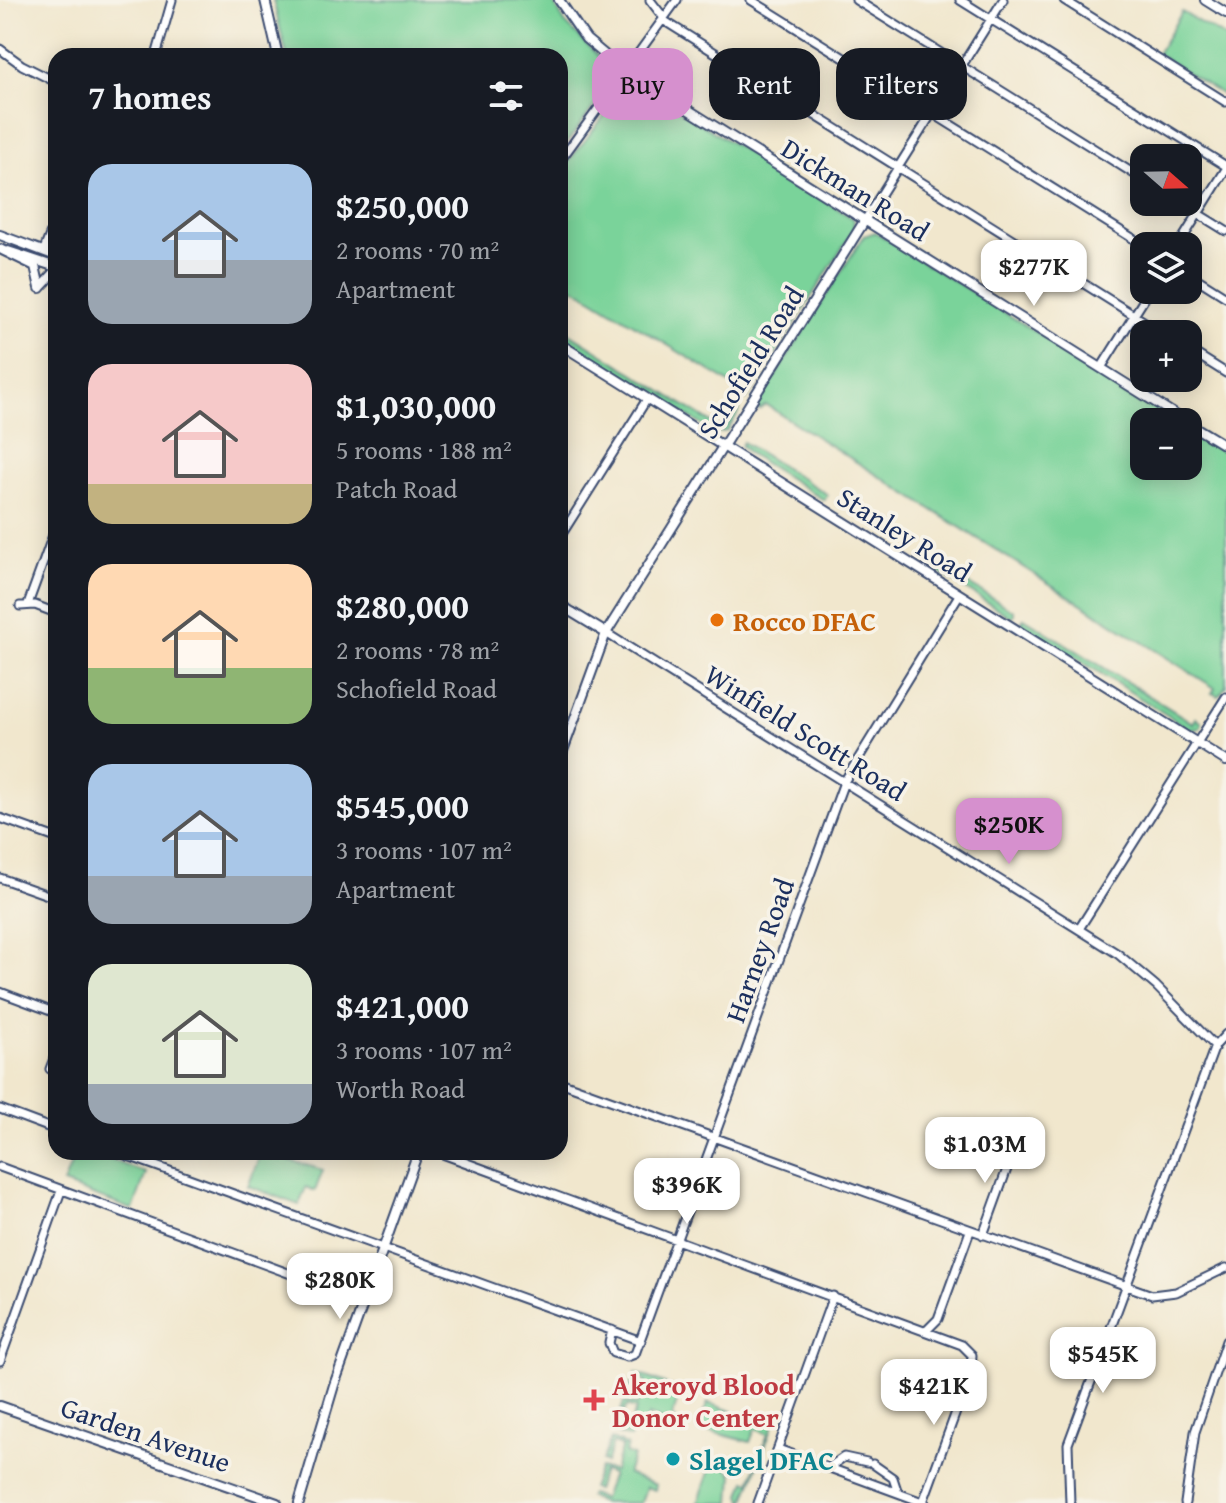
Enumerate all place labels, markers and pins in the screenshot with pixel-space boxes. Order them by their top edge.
pin: $277K [978,240,1090,308]
place label: Rocco DFAC [733,600,876,641]
marker: Rocco DFAC [708,611,726,629]
pin: $250K [953,798,1065,866]
pin: $1.03M [920,1117,1050,1185]
pin: $396K [631,1158,743,1226]
pin: $280K [284,1253,396,1321]
pin: $545K [1047,1327,1159,1395]
pin: $421K [878,1359,990,1427]
place label: Akeroyd Blood Donor Center [612,1364,796,1437]
marker: Akeroyd Blood Donor Center [583,1389,605,1411]
place label: Slagel DFAC [689,1439,834,1480]
marker: Slagel DFAC [664,1450,682,1468]

